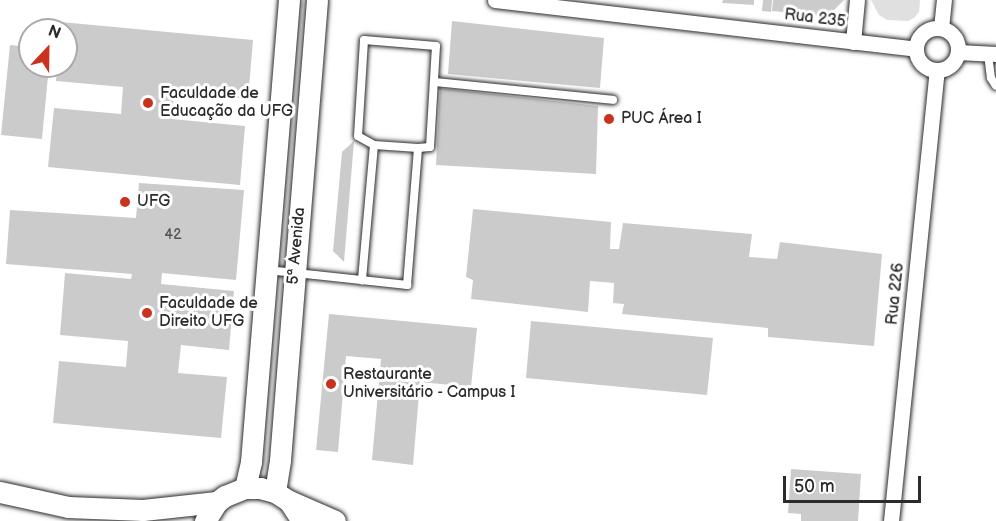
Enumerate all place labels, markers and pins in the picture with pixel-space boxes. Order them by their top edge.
place label: Faculdade de Educação da UFG [160,84,293,122]
marker: Faculdade de Educação da UFG [141,96,155,110]
place label: PUC Área I [621,109,702,129]
marker: PUC Área I [602,112,616,126]
place label: UFG [137,192,170,212]
marker: UFG [118,195,132,209]
place label: Faculdade de Direito UFG [159,294,258,332]
marker: Faculdade de Direito UFG [140,306,154,320]
place label: Restaurante Universitário - Campus I [343,365,517,403]
marker: Restaurante Universitário - Campus I [324,377,338,391]

